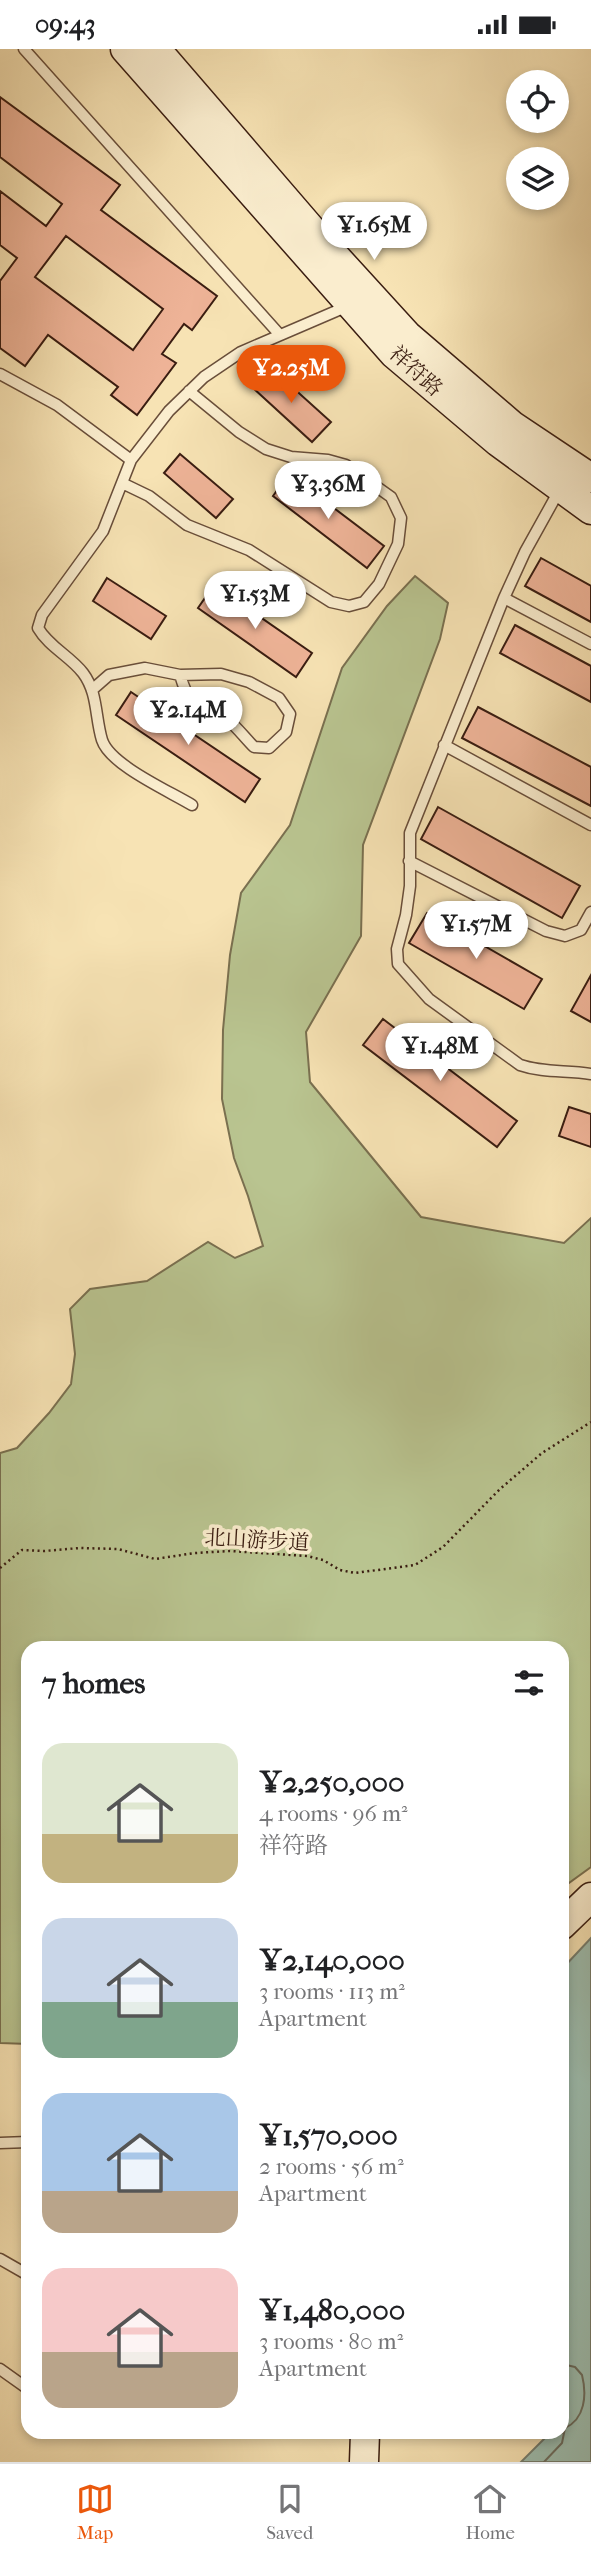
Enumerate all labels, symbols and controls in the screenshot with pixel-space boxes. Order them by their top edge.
text: 09:43 [35,9,95,40]
map controls [506,70,569,210]
button: locate [506,70,569,133]
button: layers [506,147,569,210]
pin: ¥1.65M [317,203,431,262]
text: ¥1.65M [337,211,411,238]
street label: 祥符路 [385,341,447,401]
pin: ¥2.25M [234,345,348,405]
text: ¥2.25M [253,354,329,381]
pin: ¥3.36M [271,461,385,521]
text: ¥3.36M [291,470,365,497]
pin: ¥1.53M [198,571,312,631]
text: ¥1.53M [220,580,290,607]
pin: ¥2.14M [131,687,245,747]
text: ¥2.14M [150,696,226,723]
pin: ¥1.57M [419,901,533,961]
text: ¥1.57M [440,910,512,937]
pin: ¥1.48M [383,1023,497,1083]
text: ¥1.48M [401,1032,479,1059]
street label: 北山游步道 [204,1525,310,1555]
icon: filters [510,1664,548,1702]
text: 7 homes [42,1666,145,1701]
text: ¥2,250,000 [259,1765,405,1800]
icon: home [98,1771,182,1855]
text: 4 rooms · 96 m² [259,1800,408,1827]
text: 祥符路 [259,1832,328,1859]
text: ¥2,140,000 [259,1943,405,1978]
icon: home [98,1946,182,2030]
text: 3 rooms · 113 m² [259,1978,405,2005]
text: Apartment [259,2005,367,2032]
text: ¥1,570,000 [259,2118,398,2153]
icon: home [98,2121,182,2205]
text: 2 rooms · 56 m² [259,2153,404,2180]
text: Apartment [259,2180,367,2207]
text: ¥1,480,000 [259,2293,405,2328]
icon: home [98,2296,182,2380]
text: 3 rooms · 80 m² [259,2328,403,2355]
text: Apartment [259,2355,367,2382]
tab: Map [76,2480,114,2544]
tab: Saved [266,2480,313,2544]
tab: Home [465,2480,515,2544]

